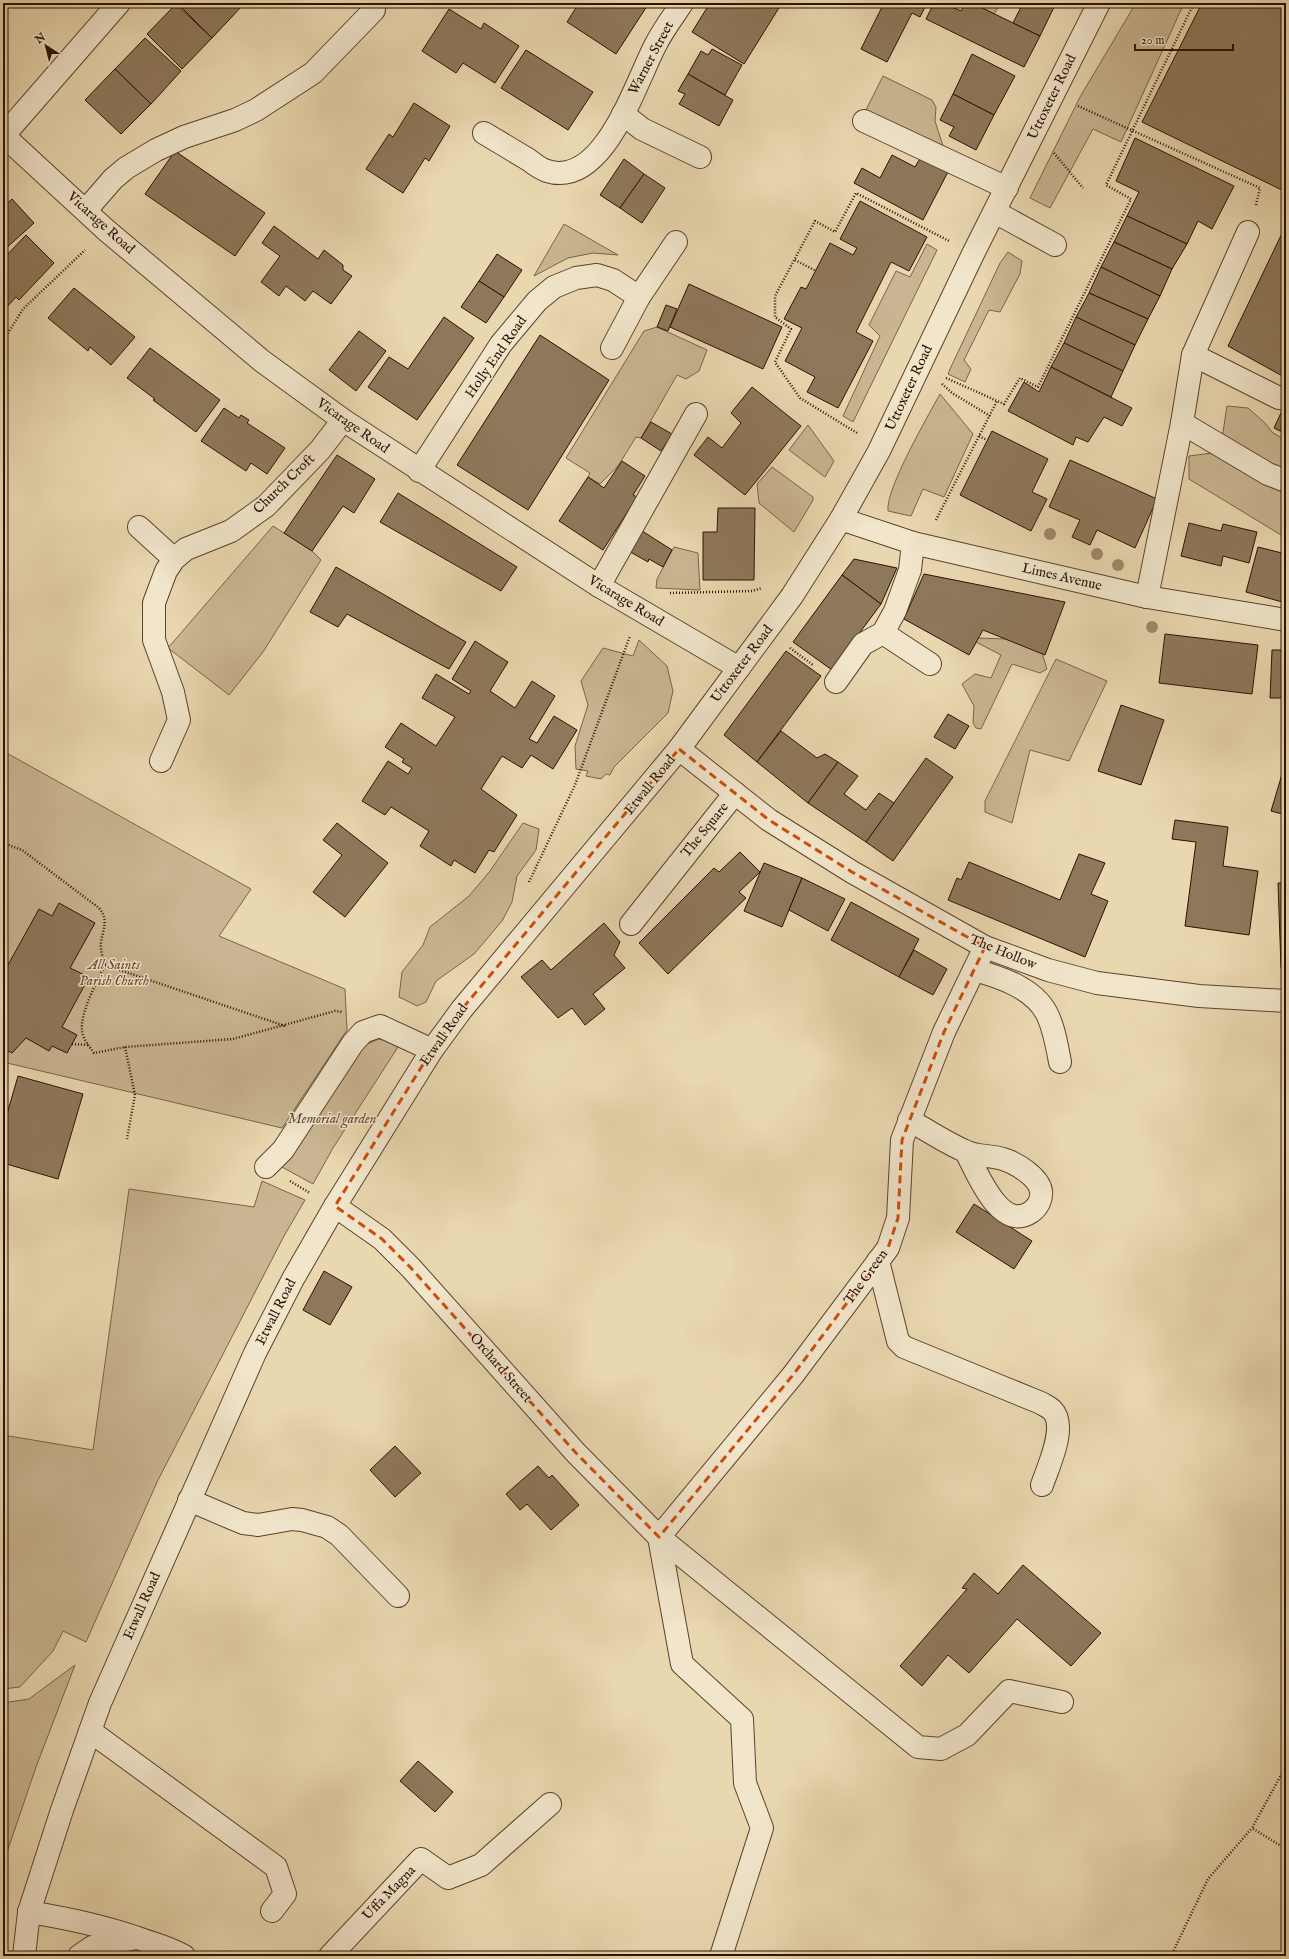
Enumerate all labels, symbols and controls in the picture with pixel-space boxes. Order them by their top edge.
street label: Warner Street [624,18,678,98]
north arrow [26,26,66,66]
scale bar [1135,26,1233,52]
text: N [32,30,49,48]
text: 20 m [1141,33,1164,48]
street label: Uttoxeter Road [1024,51,1081,143]
street label: Vicarage Road [63,187,139,258]
street label: Holly End Road [461,312,531,402]
street label: Uttoxeter Road [881,342,937,434]
street label: Vicarage Road [312,394,393,458]
street label: Church Croft [249,450,319,518]
street label: Limes Avenue [1020,559,1104,595]
street label: Vicarage Road [584,571,667,631]
street label: Uttoxeter Road [707,621,777,706]
street label: Etwall Road [620,751,680,819]
street label: The Square [677,798,733,861]
street label: The Hollow [967,930,1040,974]
park label: All Saints Parish Church [79,956,149,990]
street label: Etwall Road [416,1000,472,1070]
park label: Memorial garden [288,1110,376,1129]
street label: The Green [840,1245,892,1308]
street label: Etwall Road [252,1275,301,1348]
street label: Orchard Street [466,1329,536,1407]
street label: Etwall Road [119,1569,165,1643]
street label: Uffa Magna [358,1861,420,1924]

